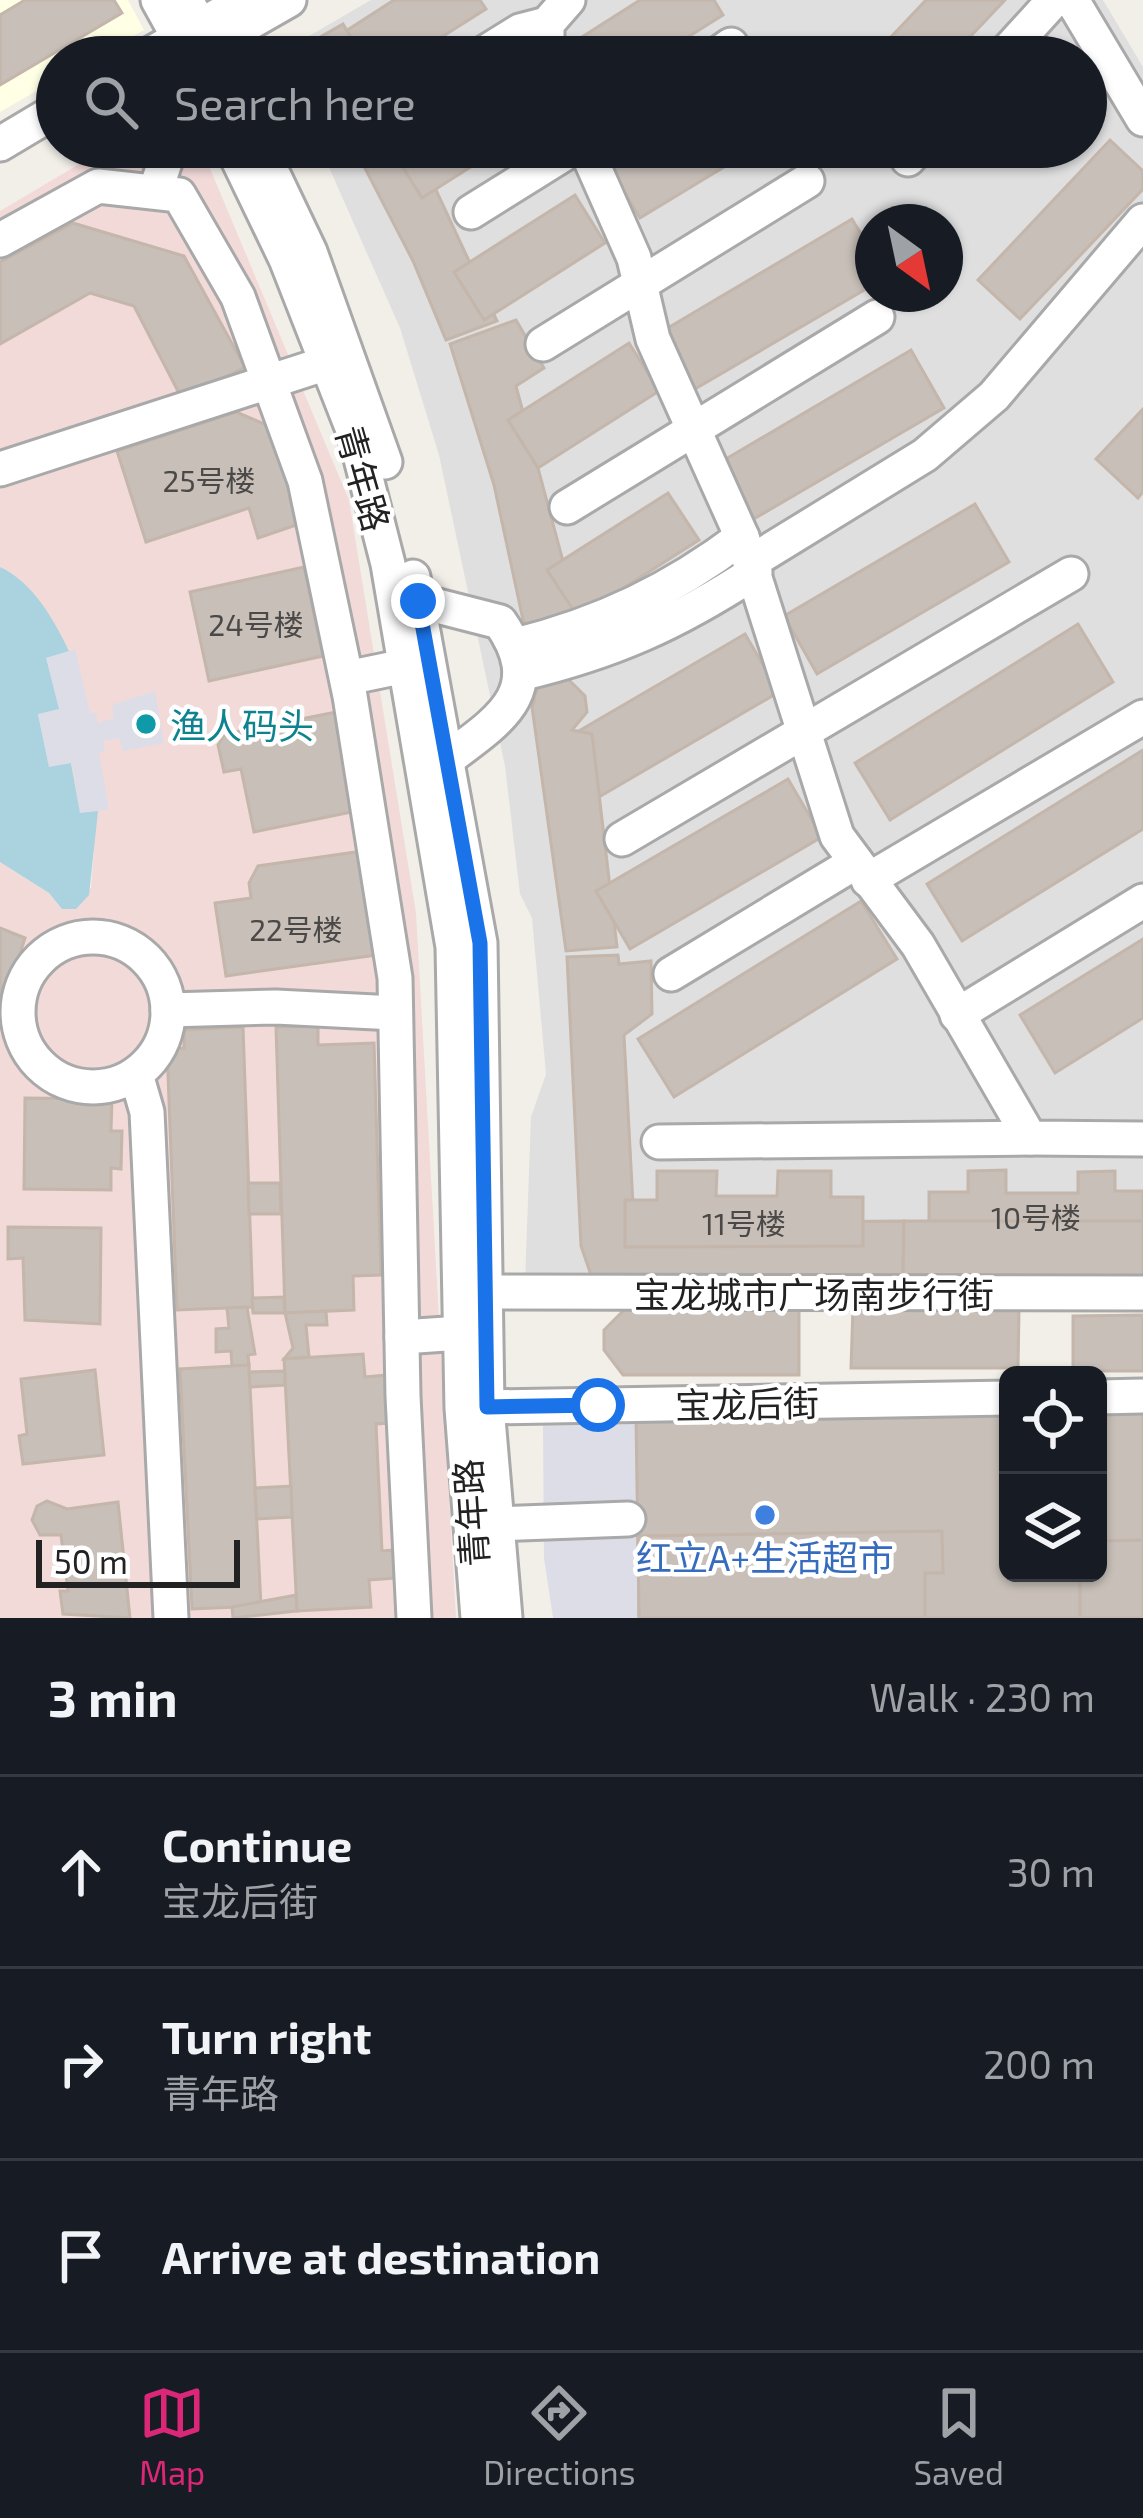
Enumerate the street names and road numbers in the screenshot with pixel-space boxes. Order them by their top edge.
street label: 青年路 [328,420,400,536]
street label: 宝龙城市广场南步行街 [634,1272,994,1315]
street label: 宝龙后街 [675,1380,819,1426]
street label: 青年路 [445,1458,495,1568]

